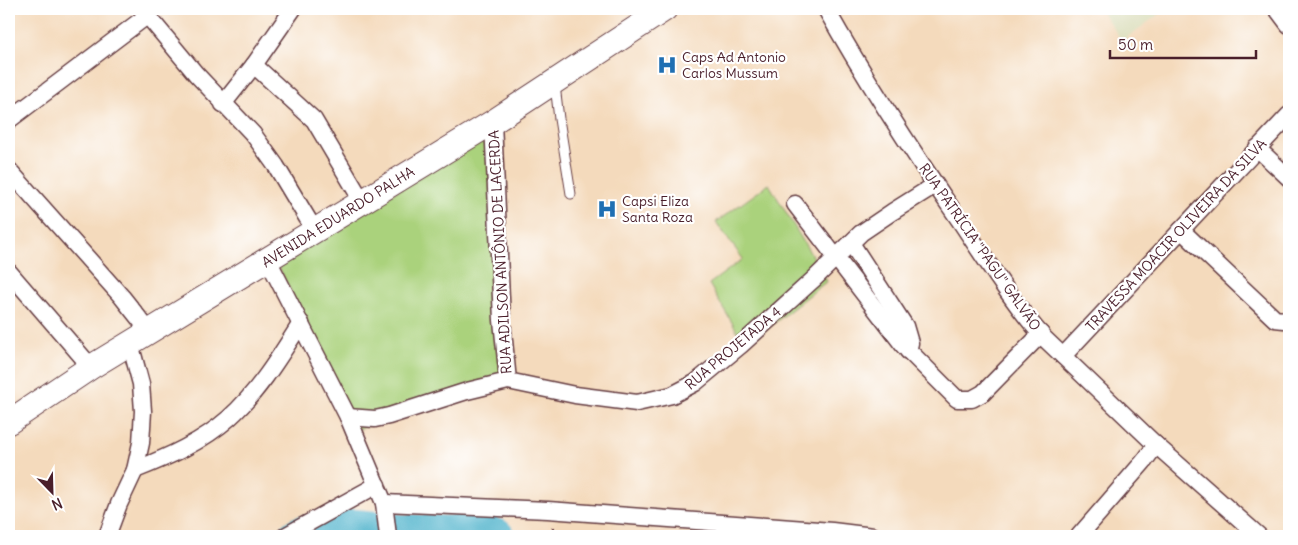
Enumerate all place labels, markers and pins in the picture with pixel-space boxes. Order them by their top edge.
place label: Caps Ad Antonio Carlos Mussum [682,48,786,82]
hospital icon: Caps Ad Antonio Carlos Mussum [656,54,678,76]
place label: Capsi Eliza Santa Roza [622,192,693,226]
hospital icon: Capsi Eliza Santa Roza [596,198,618,220]

